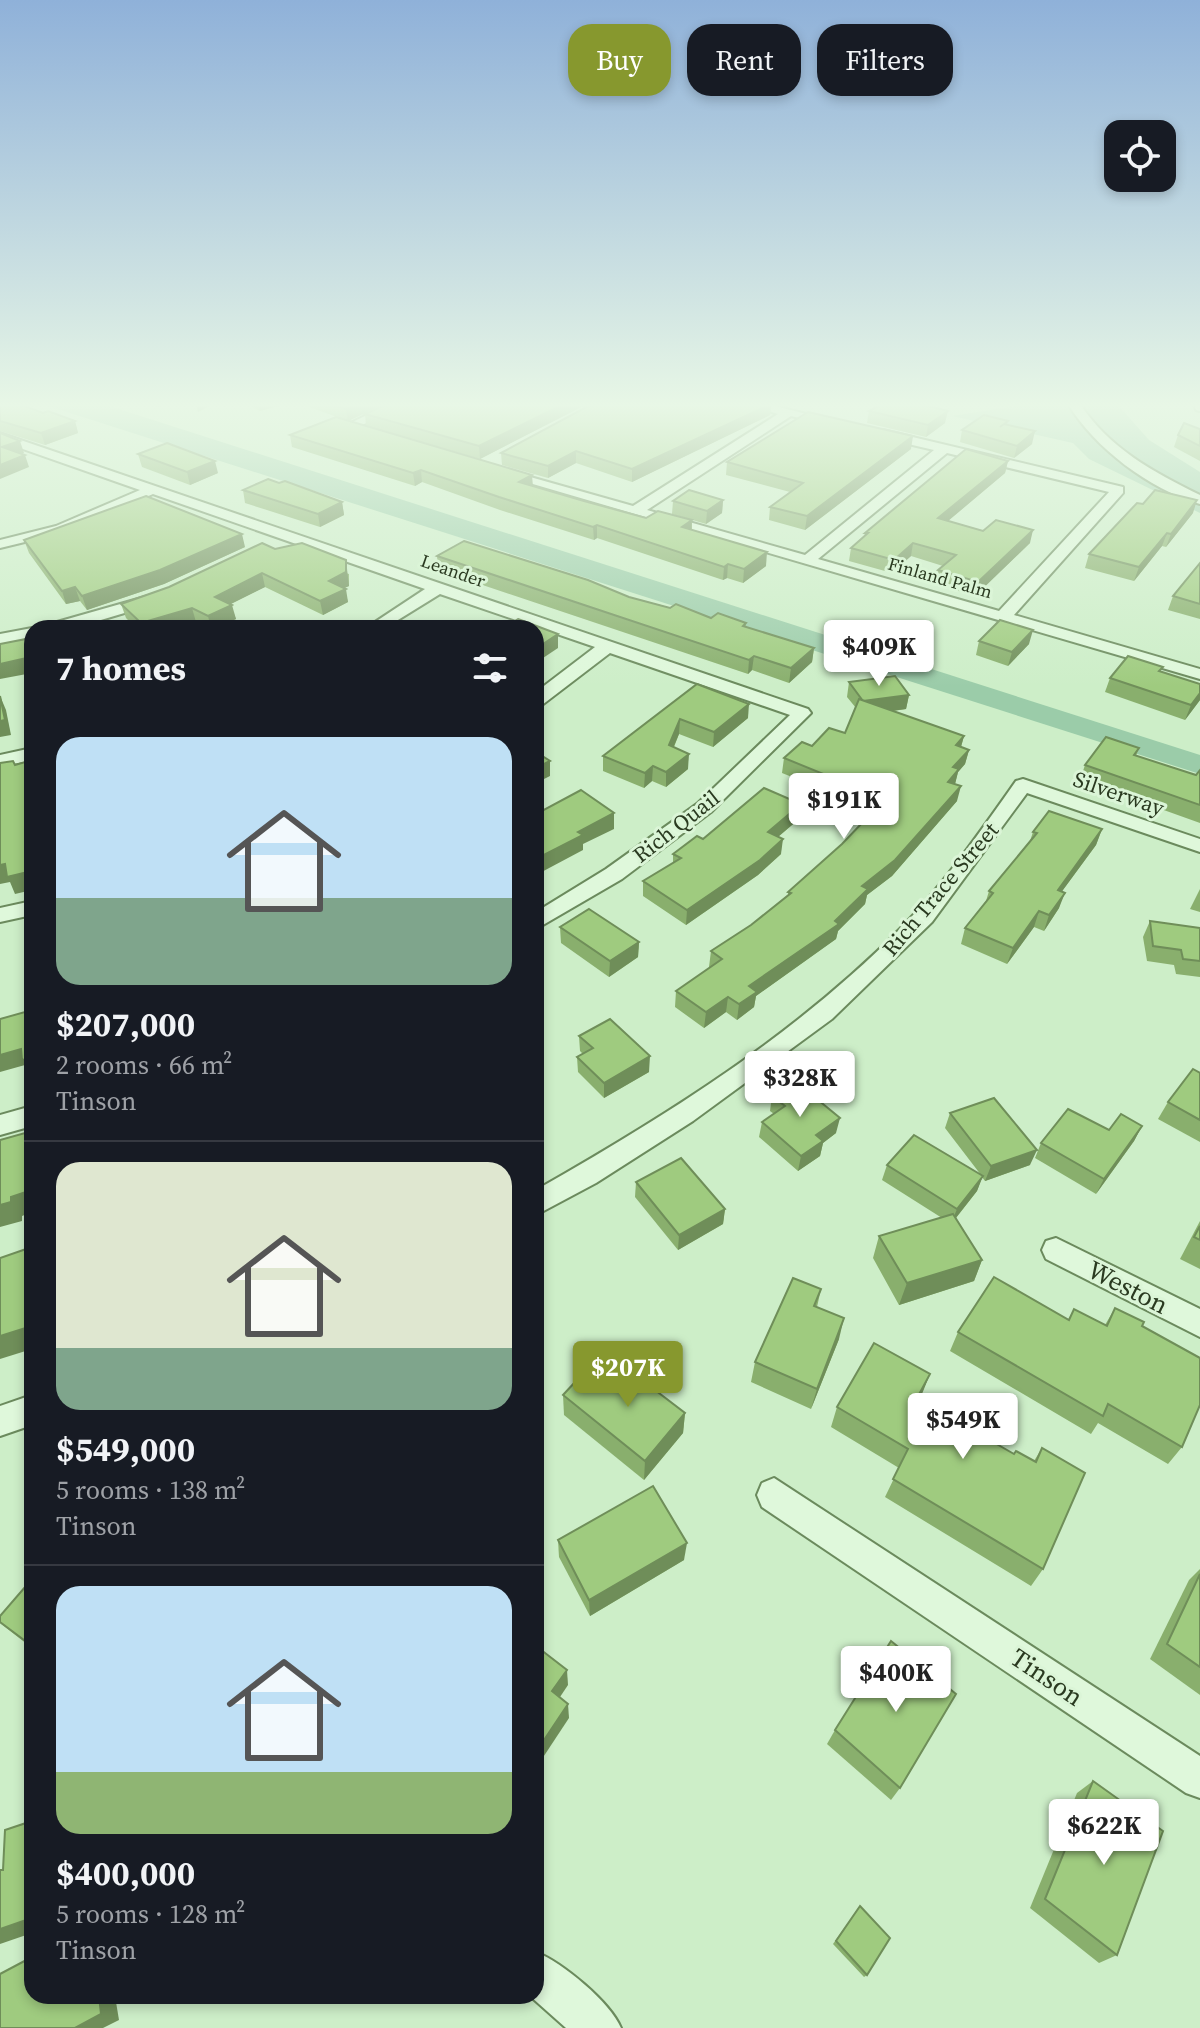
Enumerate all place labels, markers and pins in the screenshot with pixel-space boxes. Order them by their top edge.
pin: $409K [823,620,935,688]
pin: $191K [788,773,900,841]
pin: $328K [744,1051,856,1119]
pin: $207K [572,1341,684,1409]
pin: $549K [907,1393,1019,1461]
pin: $400K [840,1646,952,1714]
pin: $622K [1048,1799,1160,1867]

